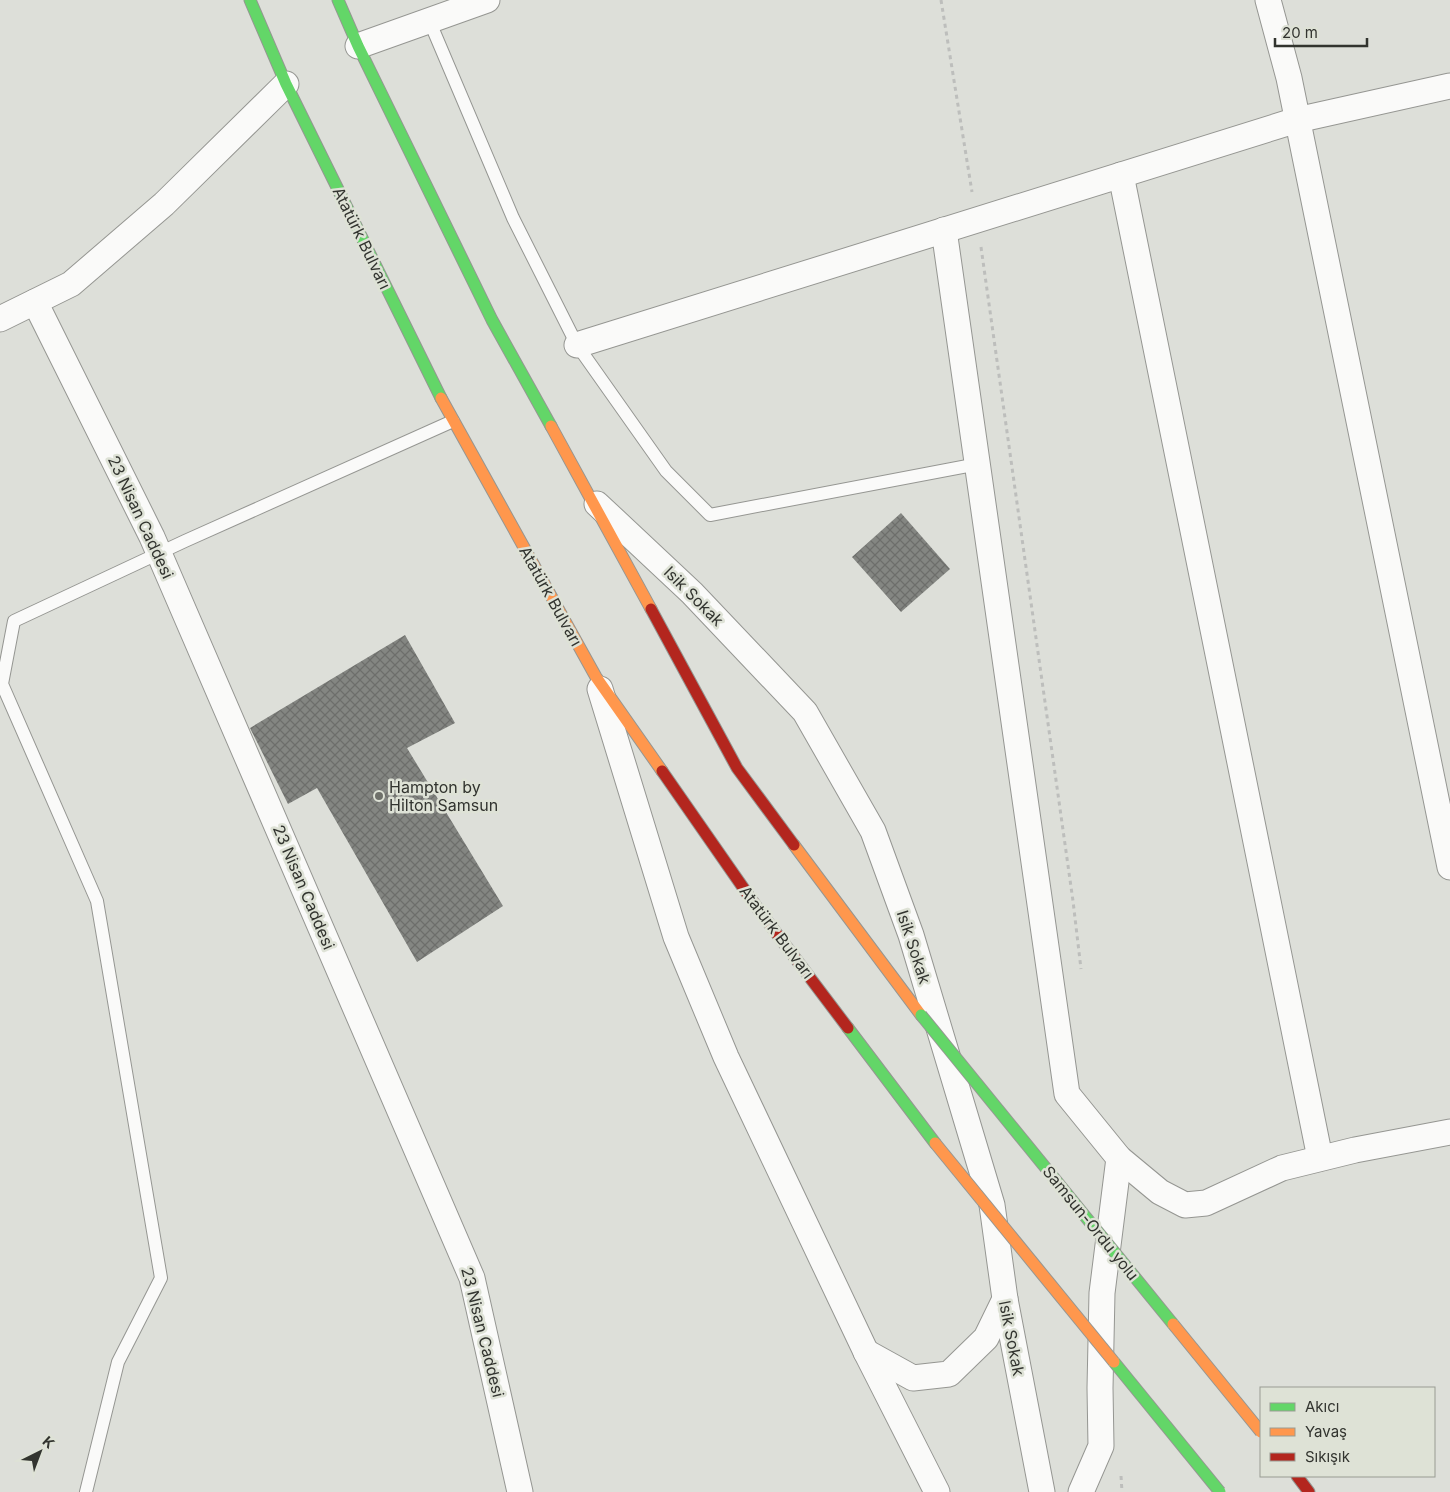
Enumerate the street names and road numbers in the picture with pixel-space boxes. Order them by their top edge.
street label: Atatürk Bulvarı [329,184,395,292]
street label: 23 Nisan Caddesi [104,452,178,582]
street label: Atatürk Bulvarı [515,543,587,649]
street label: Isik Sokak [660,562,728,630]
street label: 23 Nisan Caddesi [269,822,339,952]
street label: Atatürk Bulvarı [736,882,818,982]
street label: Isik Sokak [893,908,935,987]
street label: Samsun-Ordu yolu [1039,1162,1143,1284]
street label: 23 Nisan Caddesi [457,1265,509,1399]
street label: Isik Sokak [995,1299,1029,1378]

